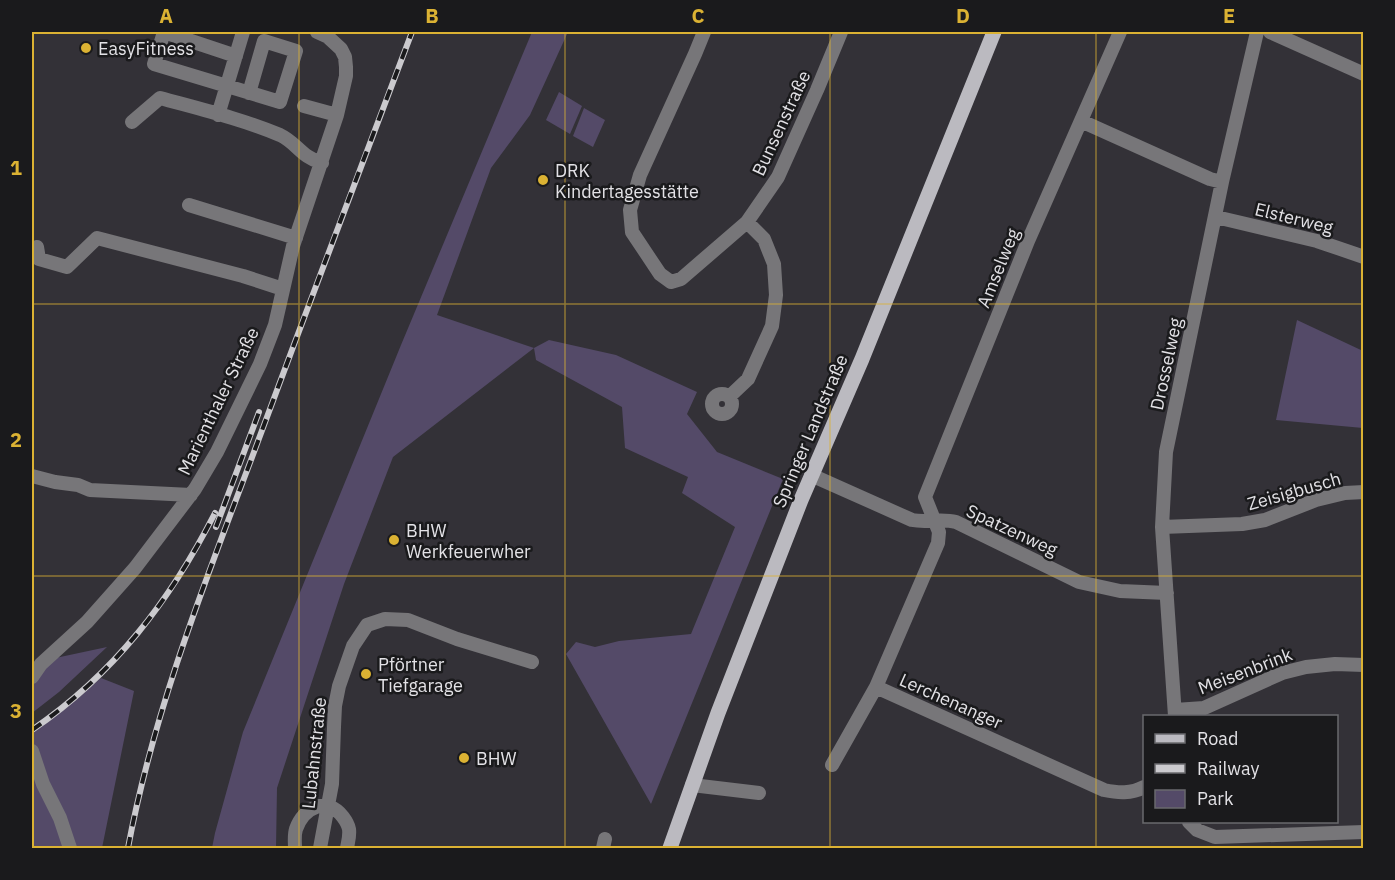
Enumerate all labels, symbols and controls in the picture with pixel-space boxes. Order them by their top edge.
text: A [159,2,173,29]
text: B [425,2,439,29]
text: C [691,2,705,29]
text: D [956,2,970,29]
text: E [1223,2,1235,29]
place label: EasyFitness [98,37,194,60]
marker: EasyFitness [79,41,93,55]
street label: Bunsenstraße [747,67,815,179]
text: 1 [10,154,22,181]
place label: DRK Kindertagesstätte [555,159,699,203]
marker: DRK Kindertagesstätte [536,173,550,187]
street label: Elsterweg [1252,197,1336,239]
street label: Amselweg [972,224,1025,311]
street label: Drosselweg [1145,315,1187,412]
street label: Marienthaler Straße [172,323,264,479]
street label: Springer Landstraße [767,351,853,511]
text: 2 [10,426,22,453]
street label: Zeisigbusch [1245,467,1343,515]
street label: Spatzenweg [963,499,1062,561]
place label: BHW Werkfeuerwher [406,519,531,563]
marker: BHW Werkfeuerwher [387,533,401,547]
street label: Meisenbrink [1195,642,1296,700]
place label: Pförtner Tiefgarage [378,653,463,697]
marker: Pförtner Tiefgarage [359,667,373,681]
street label: Lerchenanger [896,668,1006,734]
street label: Lubahnstraße [297,696,331,810]
text: 3 [10,697,22,724]
legend [1143,715,1338,823]
text: Road [1197,727,1238,750]
place label: BHW [476,747,517,770]
marker: BHW [457,751,471,765]
text: Railway [1197,757,1259,780]
text: Park [1197,787,1234,810]

